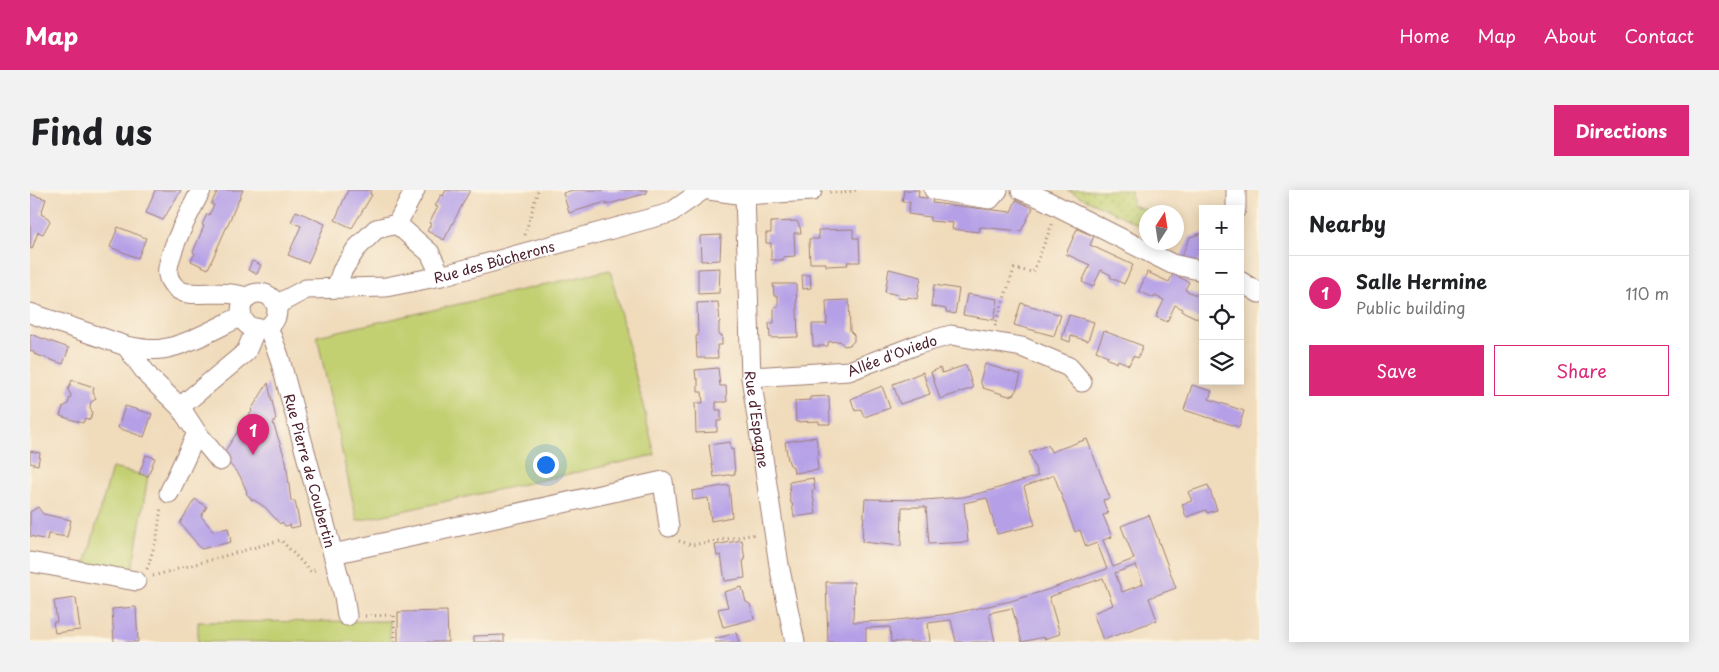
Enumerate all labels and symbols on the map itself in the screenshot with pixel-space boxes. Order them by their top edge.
north arrow [1139,205,1184,250]
street label: Rue des Bûcherons [432,235,557,288]
street label: Allée d'Oviedo [844,329,939,381]
street label: Rue d'Espagne [740,370,775,470]
street label: Rue Pierre de Coubertin [279,391,341,551]
pin: 1 [237,414,269,455]
your location [533,452,559,478]

